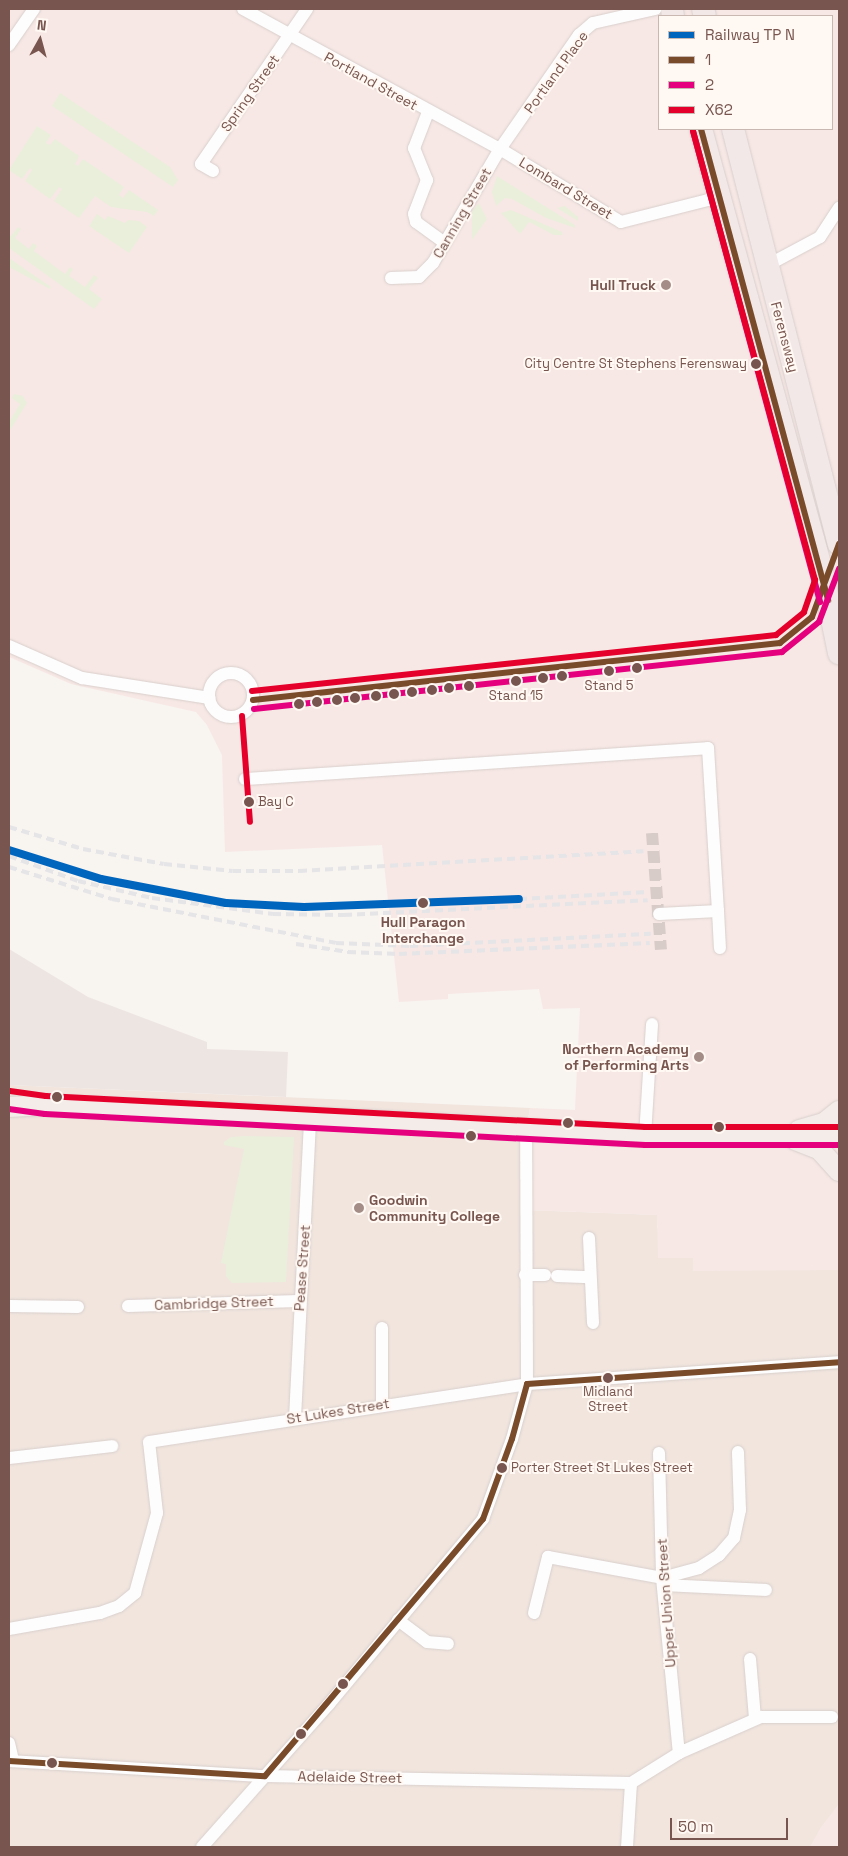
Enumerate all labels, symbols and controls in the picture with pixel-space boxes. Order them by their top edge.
north arrow [15,15,65,65]
legend [658,15,833,130]
text: N [36,16,48,35]
text: Railway TP N [705,25,795,44]
street label: Portland Place [521,28,591,116]
street label: Portland Street [321,48,421,114]
text: 1 [705,50,711,69]
street label: Spring Street [217,51,283,135]
text: 2 [705,75,714,94]
text: X62 [705,100,733,119]
street label: Lombard Street [516,154,616,222]
street label: Canning Street [429,165,495,261]
place label: Hull Truck [590,277,656,293]
marker: Hull Truck [660,279,672,291]
street label: Ferensway [768,300,802,374]
place label: City Centre St Stephens Ferensway [525,356,747,372]
marker: City Centre St Stephens Ferensway [751,359,761,369]
unlabelled marker [632,663,642,673]
marker: Stand 5 [604,666,614,676]
unlabelled marker [557,671,567,681]
unlabelled marker [538,673,548,683]
marker: Stand 15 [511,676,521,686]
place label: Stand 5 [585,678,633,694]
unlabelled marker [464,681,474,691]
unlabelled marker [444,683,454,693]
unlabelled marker [427,685,437,695]
unlabelled marker [407,687,417,697]
place label: Stand 15 [489,688,543,704]
unlabelled marker [389,689,399,699]
unlabelled marker [371,691,381,701]
unlabelled marker [350,693,360,703]
unlabelled marker [332,695,342,705]
unlabelled marker [312,697,322,707]
unlabelled marker [294,699,304,709]
place label: Bay C [258,794,294,810]
marker: Bay C [244,797,254,807]
marker: Hull Paragon Interchange [414,894,432,912]
place label: Hull Paragon Interchange [381,914,465,946]
place label: Northern Academy of Performing Arts [562,1041,689,1074]
marker: Northern Academy of Performing Arts [693,1051,705,1063]
unlabelled marker [52,1092,62,1102]
unlabelled marker [563,1118,573,1128]
unlabelled marker [714,1122,724,1132]
unlabelled marker [466,1131,476,1141]
place label: Goodwin Community College [369,1192,500,1224]
marker: Goodwin Community College [353,1202,365,1214]
street label: Pease Street [291,1224,313,1312]
street label: Cambridge Street [154,1293,274,1313]
marker: Midland Street [603,1373,613,1383]
place label: Midland Street [583,1385,633,1416]
street label: St Lukes Street [285,1395,391,1427]
place label: Porter Street St Lukes Street [511,1460,693,1476]
marker: Porter Street St Lukes Street [497,1463,507,1473]
street label: Upper Union Street [653,1538,679,1668]
unlabelled marker [338,1679,348,1689]
unlabelled marker [296,1729,306,1739]
unlabelled marker [47,1758,57,1768]
street label: Adelaide Street [297,1768,403,1786]
scale bar [673,1808,790,1840]
text: 50 m [678,1817,713,1836]

